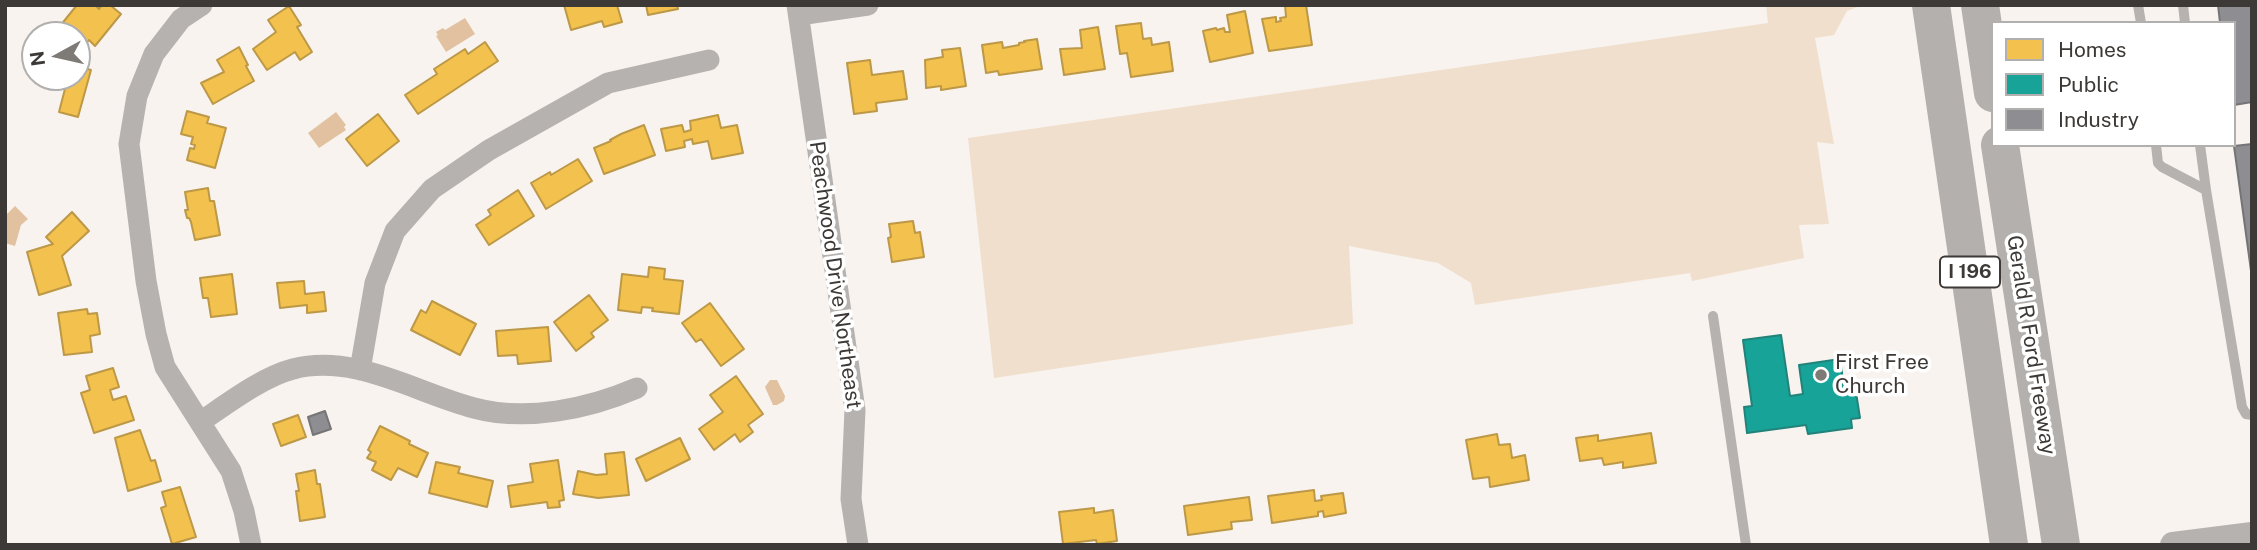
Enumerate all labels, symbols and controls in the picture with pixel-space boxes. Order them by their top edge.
north arrow [21,21,91,91]
legend [1991,21,2236,147]
text: Homes [2058,37,2126,62]
text: N [25,50,49,68]
text: Public [2058,72,2119,97]
text: Industry [2058,107,2139,132]
street label: Peachwood Drive Northeast [804,140,866,410]
street label: Gerald R Ford Freeway [2001,233,2061,457]
road number: I 196 [1940,256,2000,288]
place label: First Free Church [1835,350,1929,400]
marker: First Free Church [1813,367,1829,383]

